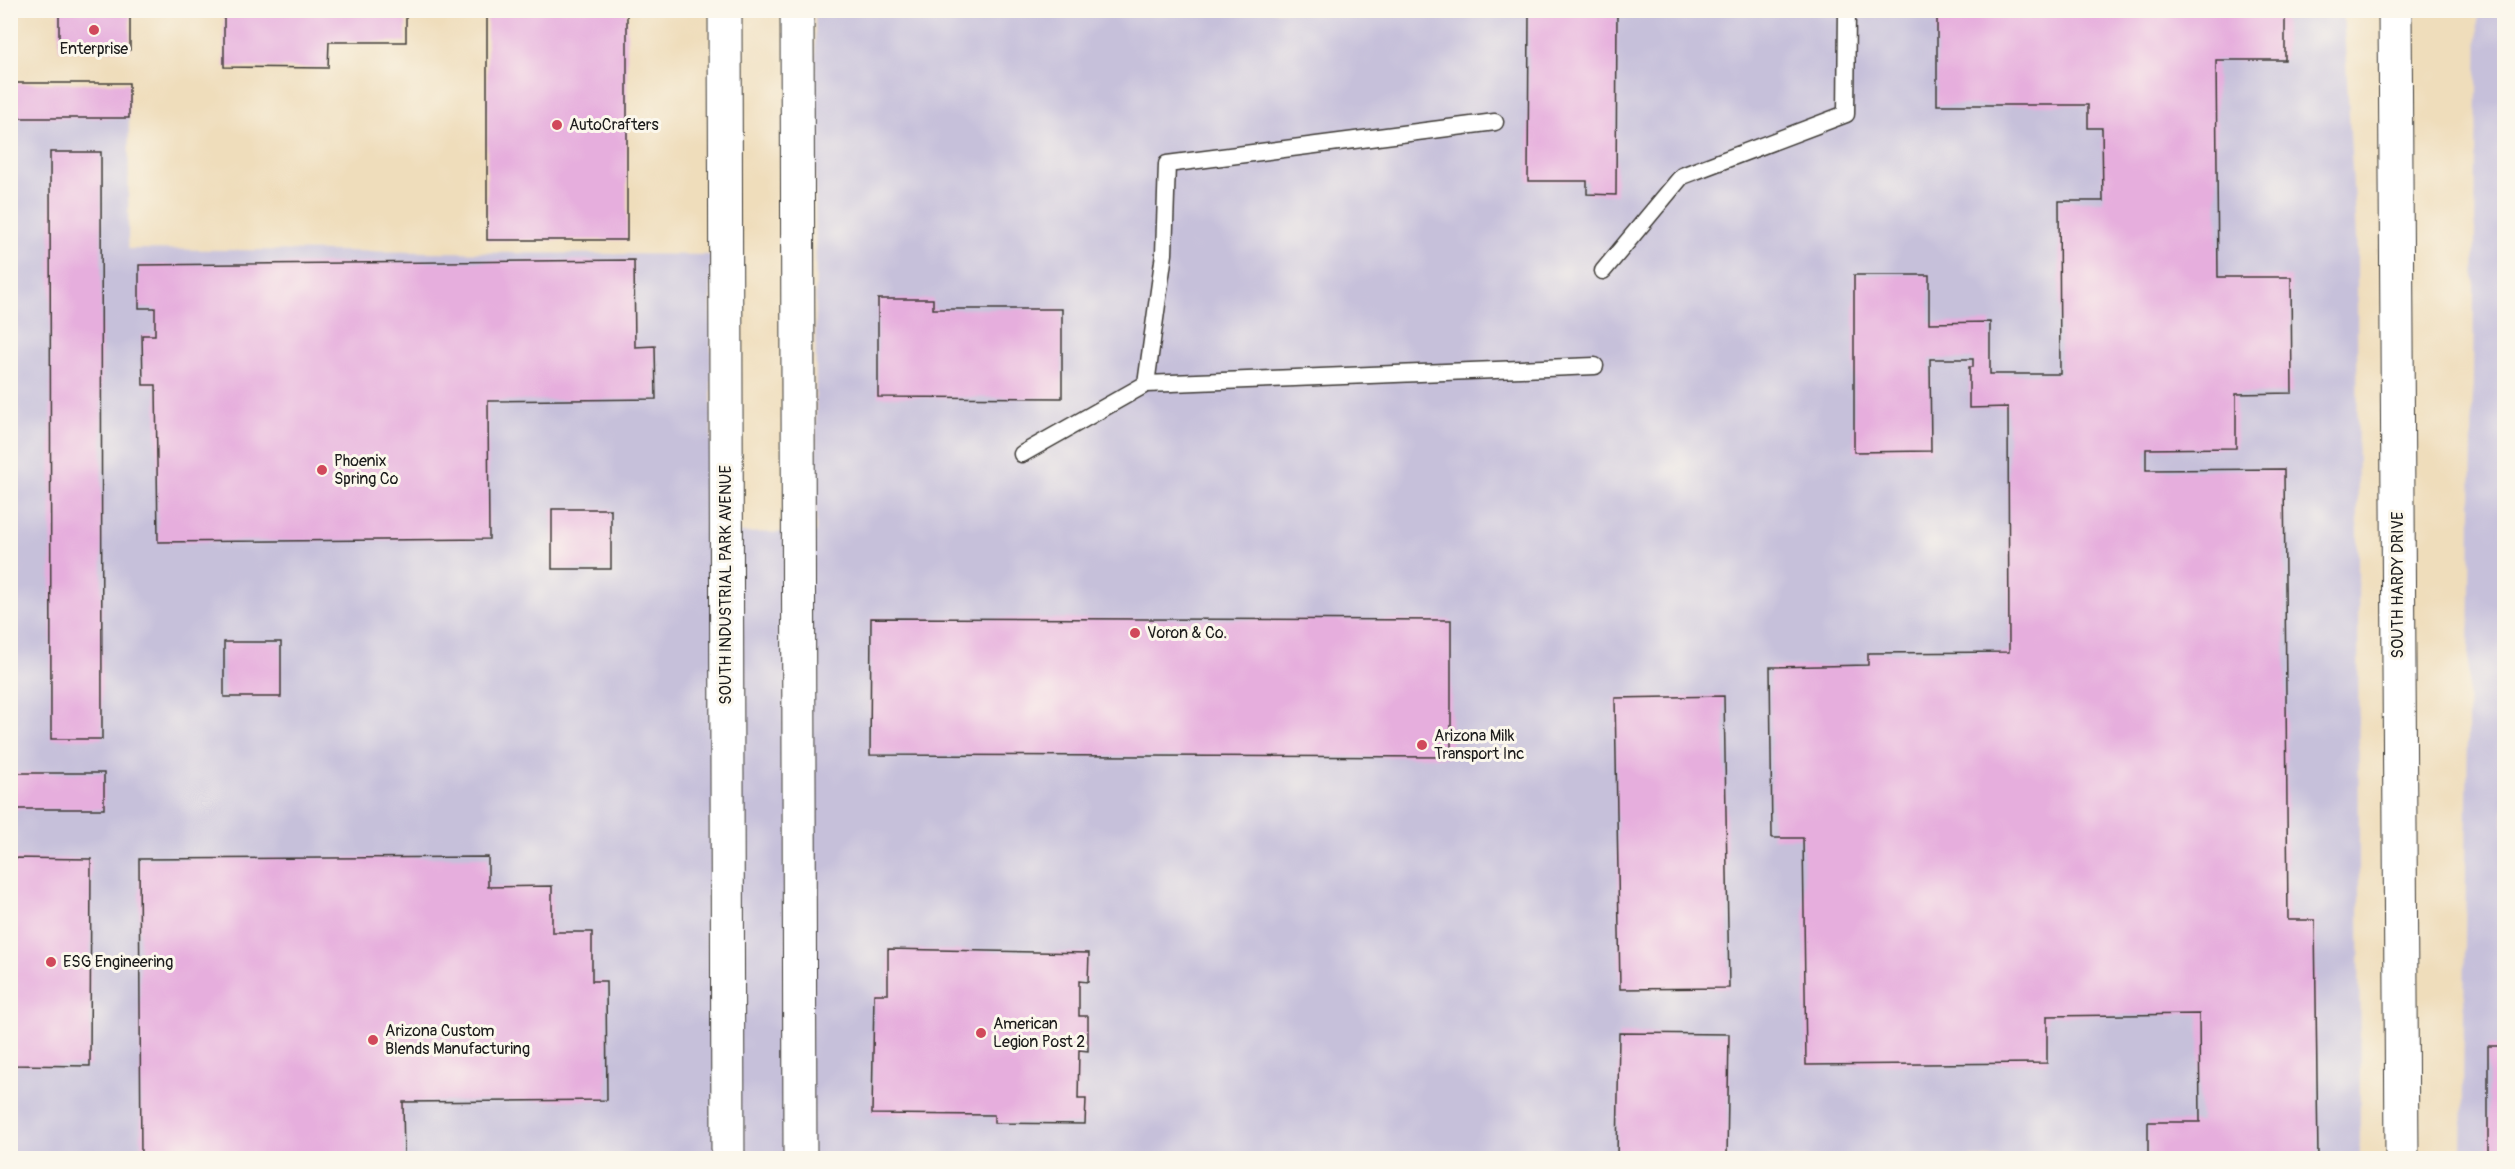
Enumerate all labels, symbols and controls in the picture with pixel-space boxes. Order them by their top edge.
marker: Enterprise [87,23,101,37]
place label: Enterprise [60,39,128,59]
place label: AutoCrafters [569,115,659,135]
marker: AutoCrafters [550,118,564,132]
place label: Phoenix Spring Co [334,451,399,489]
marker: Phoenix Spring Co [315,463,329,477]
street label: SOUTH INDUSTRIAL PARK AVENUE [716,465,736,705]
street label: SOUTH HARDY DRIVE [2388,512,2408,658]
place label: Voron & Co. [1147,623,1227,643]
marker: Voron & Co. [1128,626,1142,640]
place label: Arizona Milk Transport Inc [1434,726,1524,764]
marker: Arizona Milk Transport Inc [1415,738,1429,752]
place label: ESG Engineering [63,952,173,972]
marker: ESG Engineering [44,955,58,969]
place label: American Legion Post 2 [993,1014,1085,1052]
place label: Arizona Custom Blends Manufacturing [385,1021,530,1059]
marker: American Legion Post 2 [974,1026,988,1040]
marker: Arizona Custom Blends Manufacturing [366,1033,380,1047]

